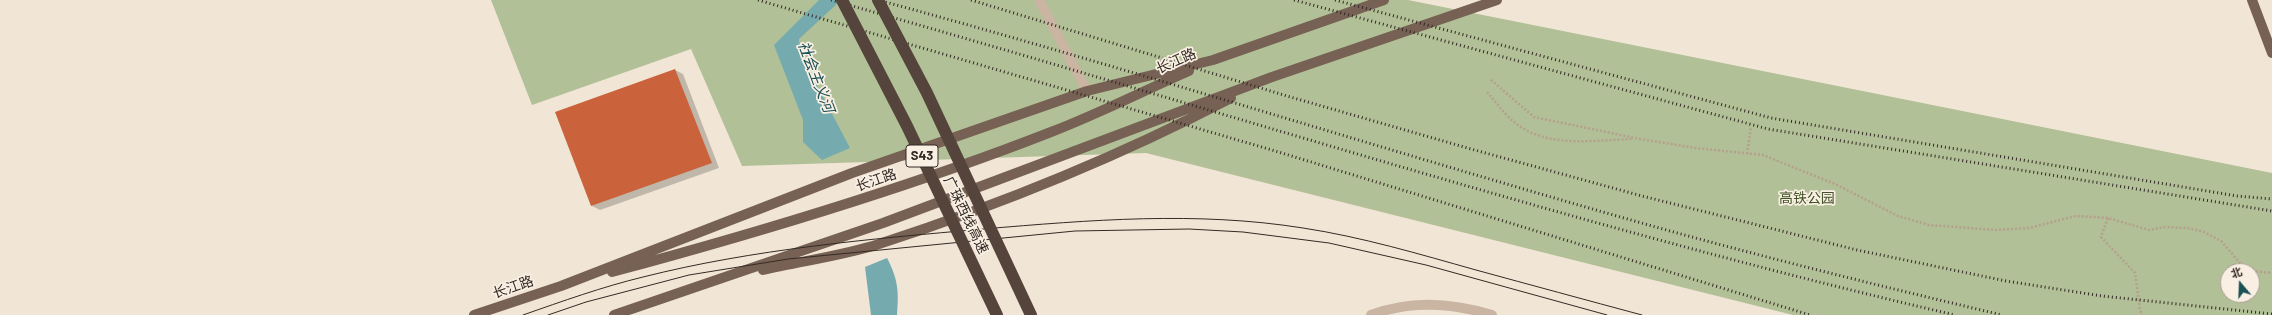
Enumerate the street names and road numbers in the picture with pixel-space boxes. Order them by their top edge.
street label: 长江路 [1153,45,1199,77]
road number: S43 [906,145,938,167]
street label: 长江路 [853,165,899,195]
street label: 广珠西线高速 [940,174,992,256]
street label: 长江路 [490,272,536,302]

